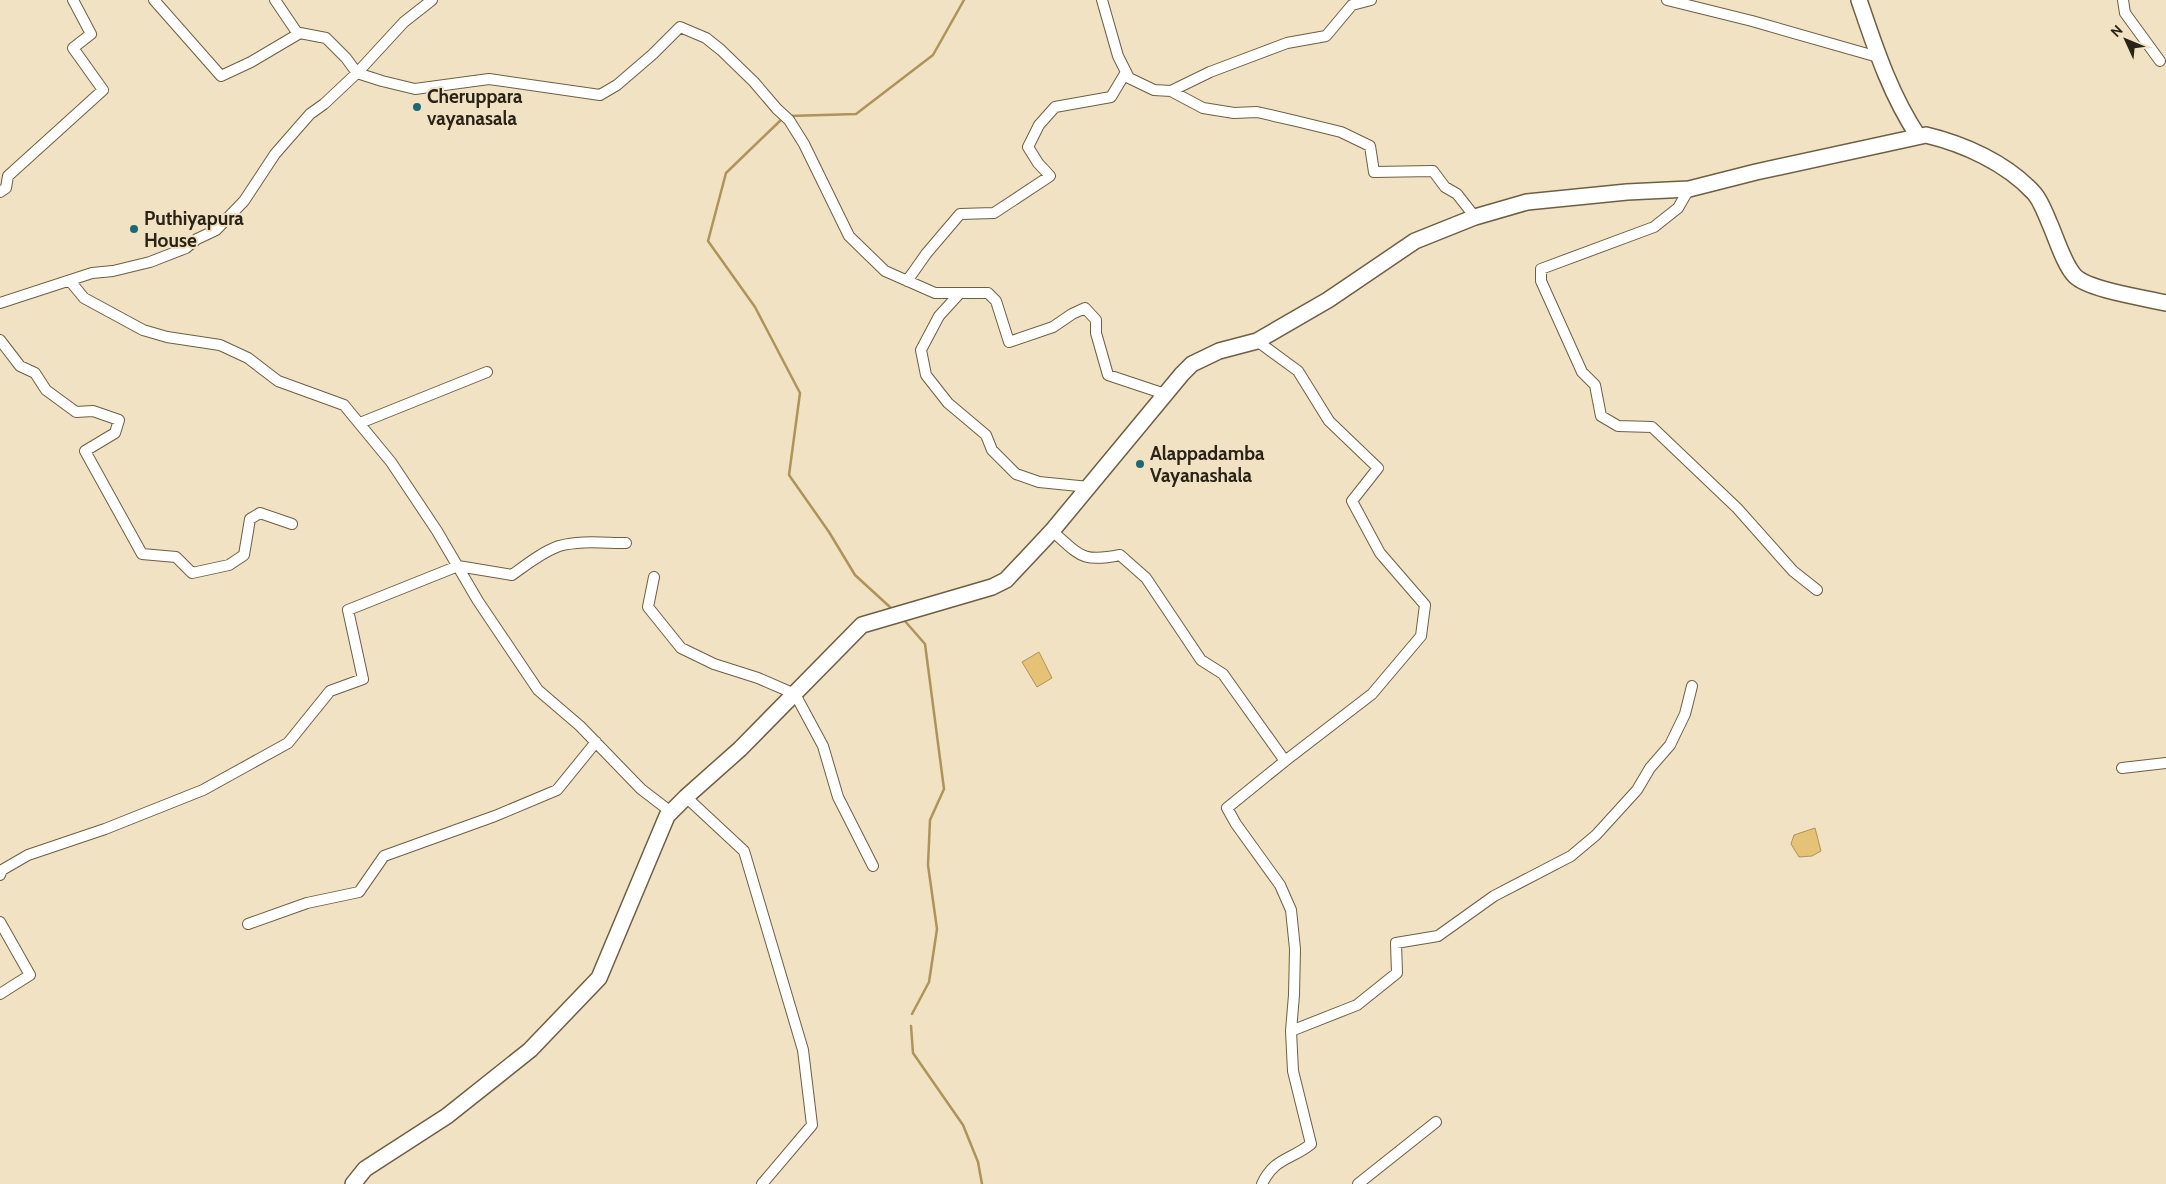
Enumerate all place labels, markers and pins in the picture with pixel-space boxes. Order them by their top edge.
place label: Cheruppara vayanasala [427,85,523,130]
marker: Cheruppara vayanasala [411,101,423,113]
place label: Puthiyapura House [144,207,244,252]
marker: Puthiyapura House [128,223,140,235]
place label: Alappadamba Vayanashala [1150,442,1265,487]
marker: Alappadamba Vayanashala [1134,458,1146,470]

